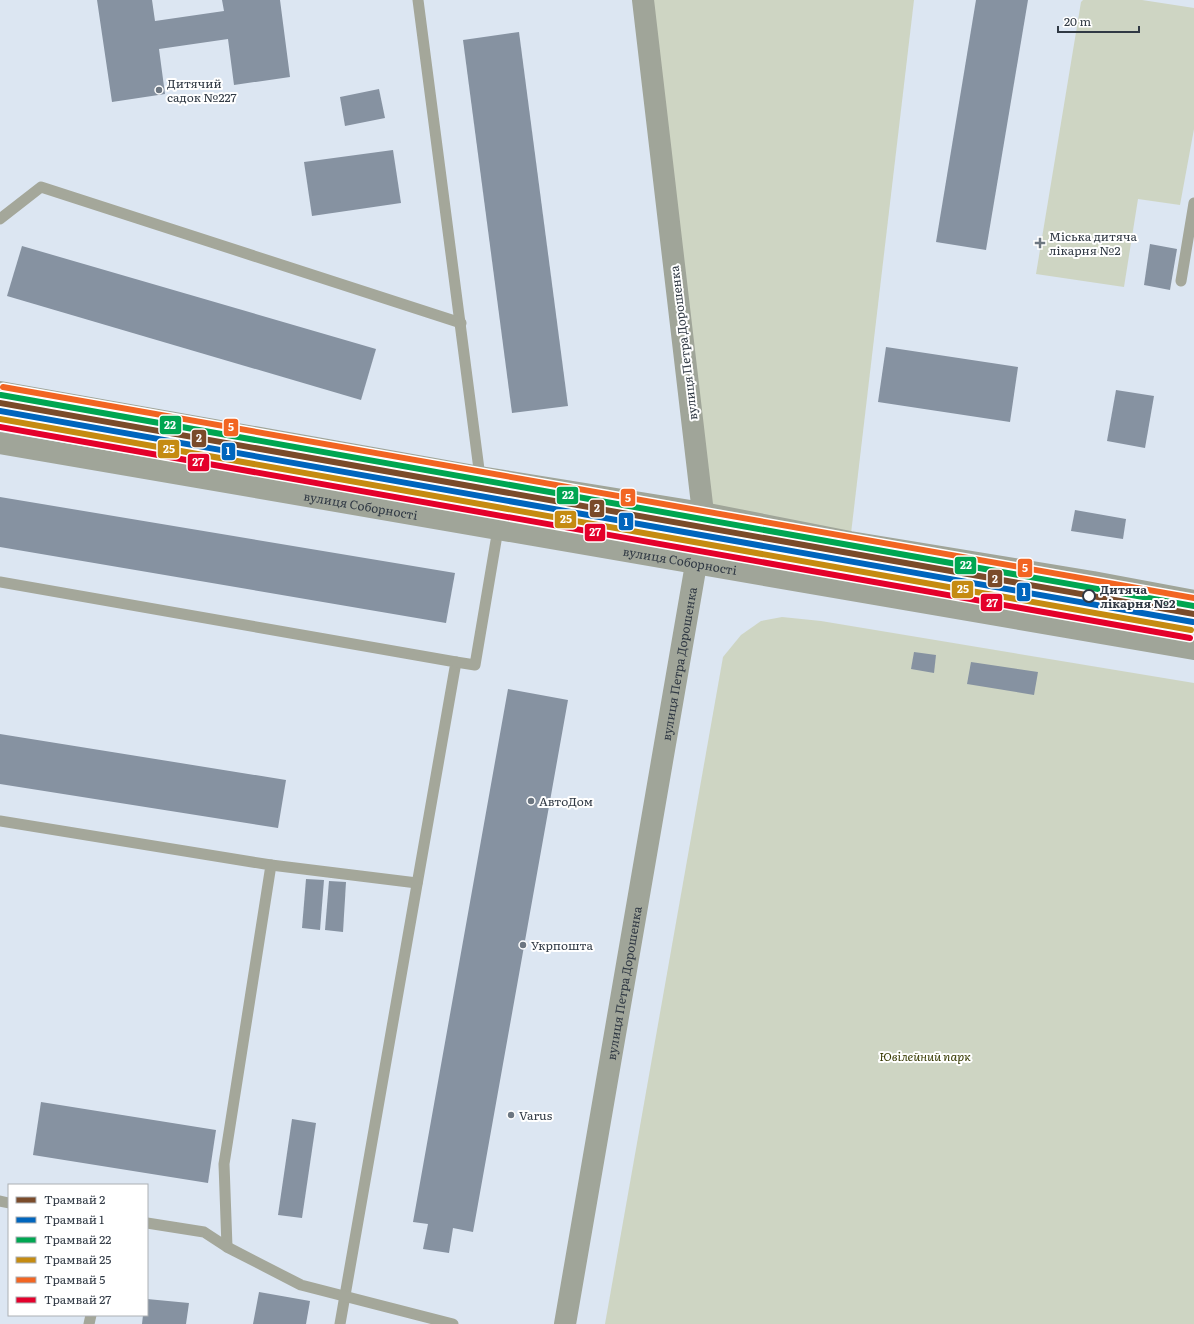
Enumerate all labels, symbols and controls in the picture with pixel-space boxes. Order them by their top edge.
scale bar [1058,8,1139,34]
text: 20 m [1064,12,1091,30]
place label: Дитячий садок №227 [167,74,237,106]
marker: Дитячий садок №227 [154,85,164,95]
place label: Міська дитяча лікарня №2 [1049,227,1137,259]
marker: Міська дитяча лікарня №2 [1034,237,1046,249]
street label: вулиця Петра Дорошенка [665,264,701,421]
line badge: 22 [159,415,182,435]
text: 22 [164,416,176,432]
line badge: 5 [223,418,239,437]
text: 5 [228,418,234,434]
line badge: 2 [191,429,207,448]
text: 2 [196,429,202,445]
line badge: 25 [157,439,180,459]
text: 25 [163,440,175,456]
line badge: 1 [221,442,236,461]
text: 1 [226,442,231,458]
line badge: 27 [187,453,210,472]
text: 27 [192,453,204,469]
line badge: 22 [556,486,579,505]
text: 22 [562,486,574,502]
street label: вулиця Соборності [302,487,419,524]
line badge: 5 [620,488,636,507]
text: 5 [625,489,631,505]
line badge: 2 [589,499,605,518]
text: 2 [594,499,600,515]
line badge: 25 [554,510,577,529]
text: 25 [560,510,572,526]
line badge: 1 [618,512,634,531]
text: 1 [624,513,629,529]
line badge: 27 [584,523,606,542]
text: 27 [589,523,601,539]
street label: вулиця Соборності [622,542,738,579]
line badge: 22 [954,556,977,575]
text: 22 [960,556,972,572]
line badge: 5 [1017,558,1033,578]
text: 5 [1022,559,1028,575]
line badge: 2 [987,569,1003,588]
text: 2 [992,570,998,586]
line badge: 25 [951,580,974,599]
text: 25 [957,580,969,596]
place label: Дитяча лікарня №2 [1100,580,1176,612]
line badge: 1 [1016,582,1031,602]
text: 1 [1022,583,1027,599]
street label: вулиця Петра Дорошенка [657,585,701,742]
marker: Дитяча лікарня №2 [1082,589,1096,603]
line badge: 27 [980,593,1003,612]
text: 27 [986,594,998,610]
place label: АвтоДом [539,792,593,810]
marker: АвтоДом [526,796,536,806]
street label: вулиця Петра Дорошенка [602,904,646,1061]
place label: Укрпошта [531,936,594,954]
marker: Укрпошта [518,940,528,950]
park label: Ювілейний парк [879,1047,971,1065]
place label: Varus [519,1106,553,1124]
marker: Varus [506,1110,516,1120]
legend [8,1184,148,1316]
text: Трамвай 2 [44,1190,105,1208]
text: Трамвай 1 [44,1210,104,1228]
text: Трамвай 22 [44,1230,111,1248]
text: Трамвай 25 [44,1250,111,1268]
text: Трамвай 5 [44,1270,105,1288]
text: Трамвай 27 [44,1290,111,1308]

